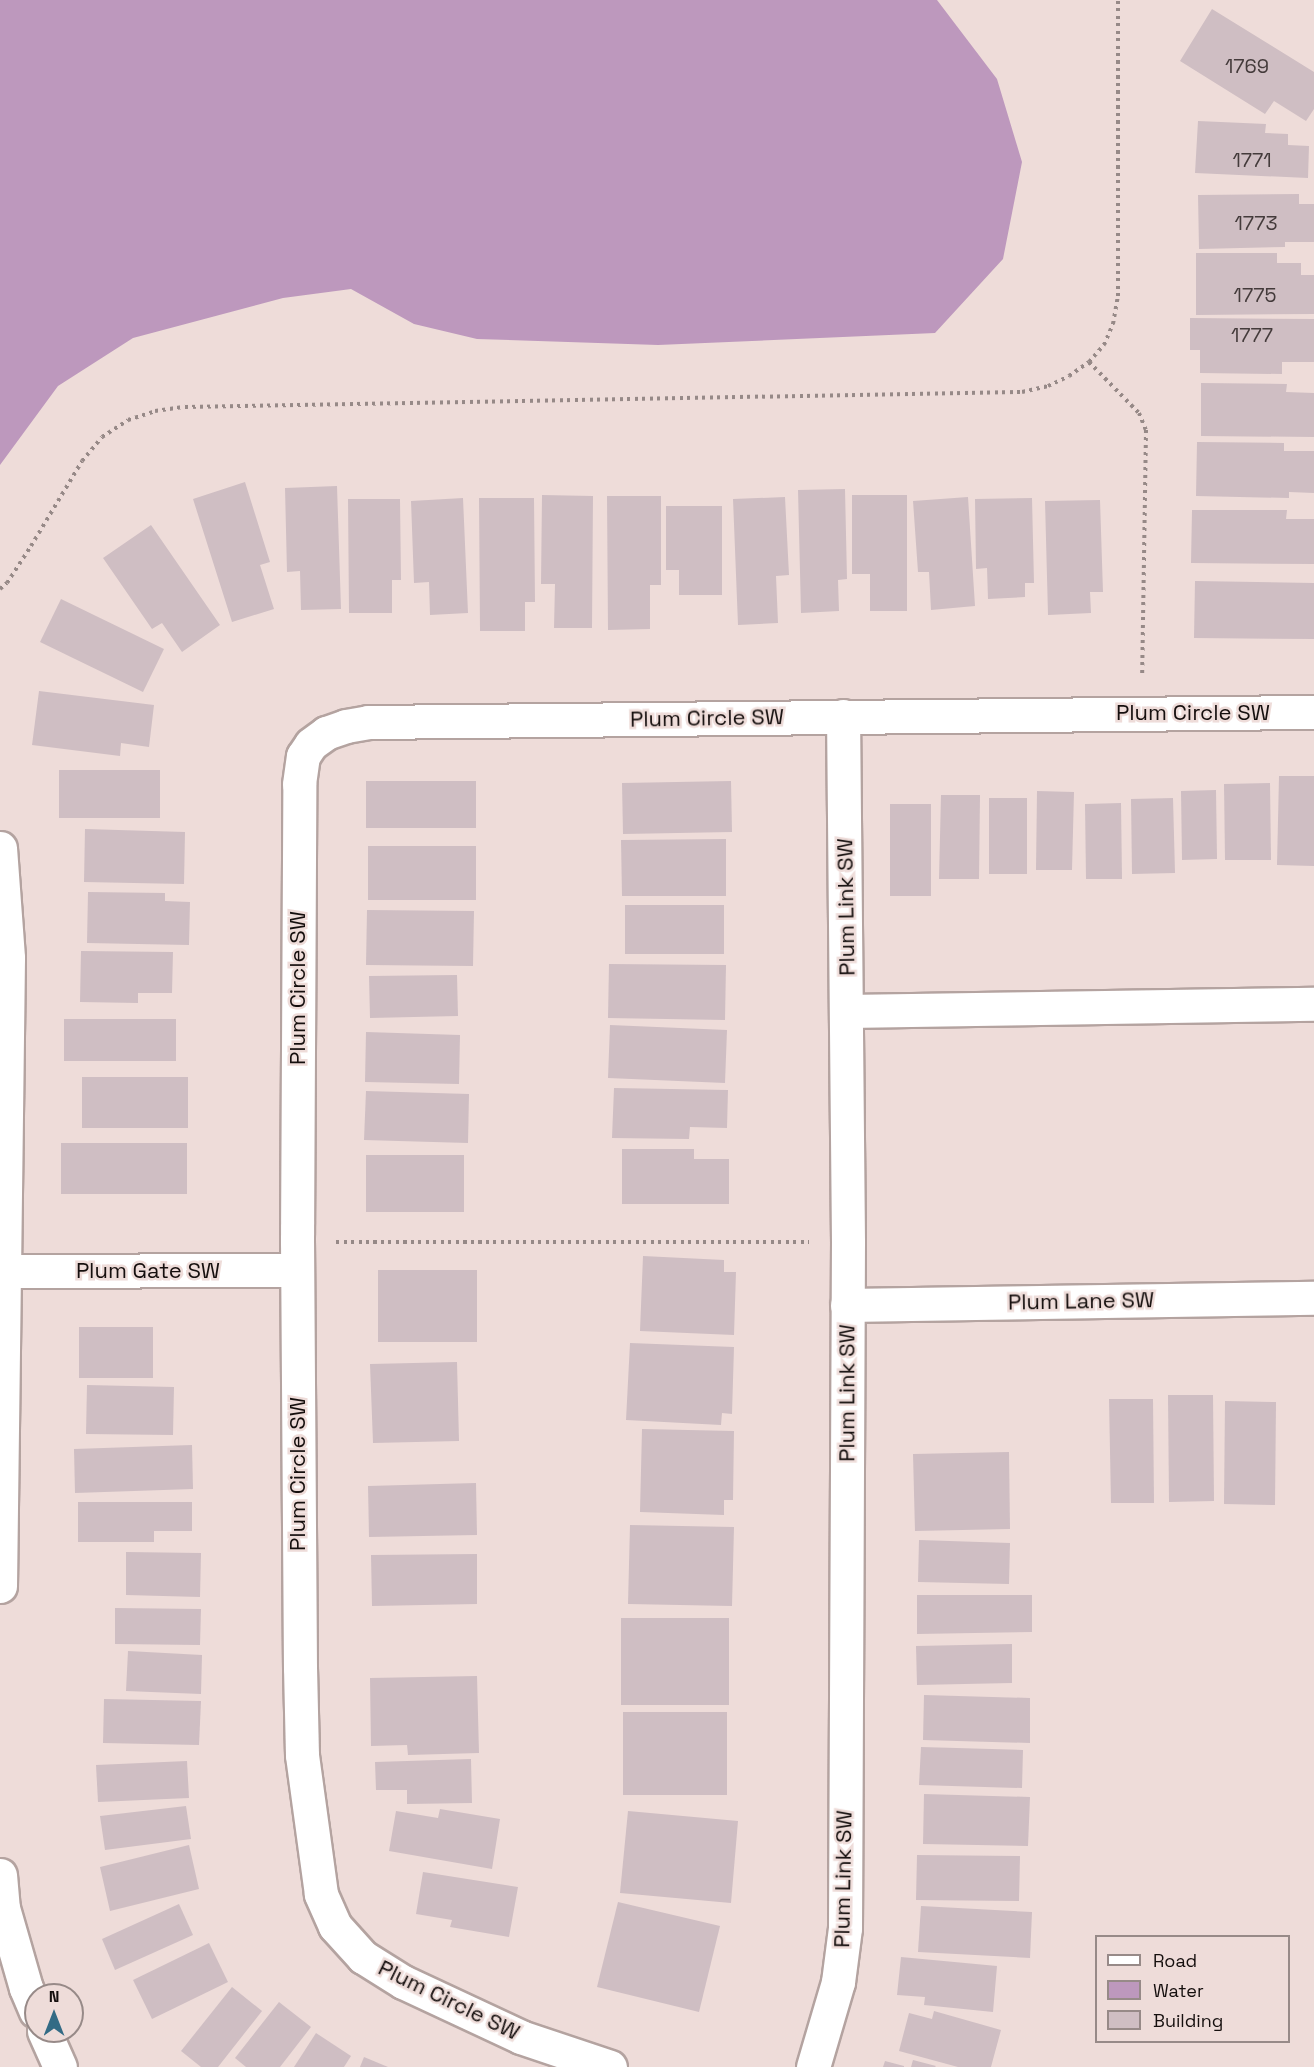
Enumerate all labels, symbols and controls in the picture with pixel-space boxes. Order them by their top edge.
house number: 1769 [1225,54,1269,78]
house number: 1771 [1232,148,1272,172]
house number: 1773 [1235,211,1277,235]
house number: 1775 [1234,283,1276,307]
house number: 1777 [1231,323,1273,347]
street label: Plum Circle SW [1116,700,1270,726]
street label: Plum Circle SW [630,703,784,733]
street label: Plum Link SW [832,838,860,976]
street label: Plum Circle SW [285,911,311,1065]
street label: Plum Gate SW [76,1258,220,1284]
street label: Plum Lane SW [1008,1287,1154,1315]
street label: Plum Link SW [834,1324,860,1462]
street label: Plum Circle SW [285,1397,311,1551]
street label: Plum Link SW [829,1810,857,1948]
legend [1095,1935,1290,2043]
text: Road [1153,1949,1197,1972]
street label: Plum Circle SW [374,1954,524,2046]
text: Water [1153,1979,1204,2002]
north arrow [24,1983,84,2043]
text: N [49,1986,59,2007]
text: Building [1153,2009,1223,2032]

